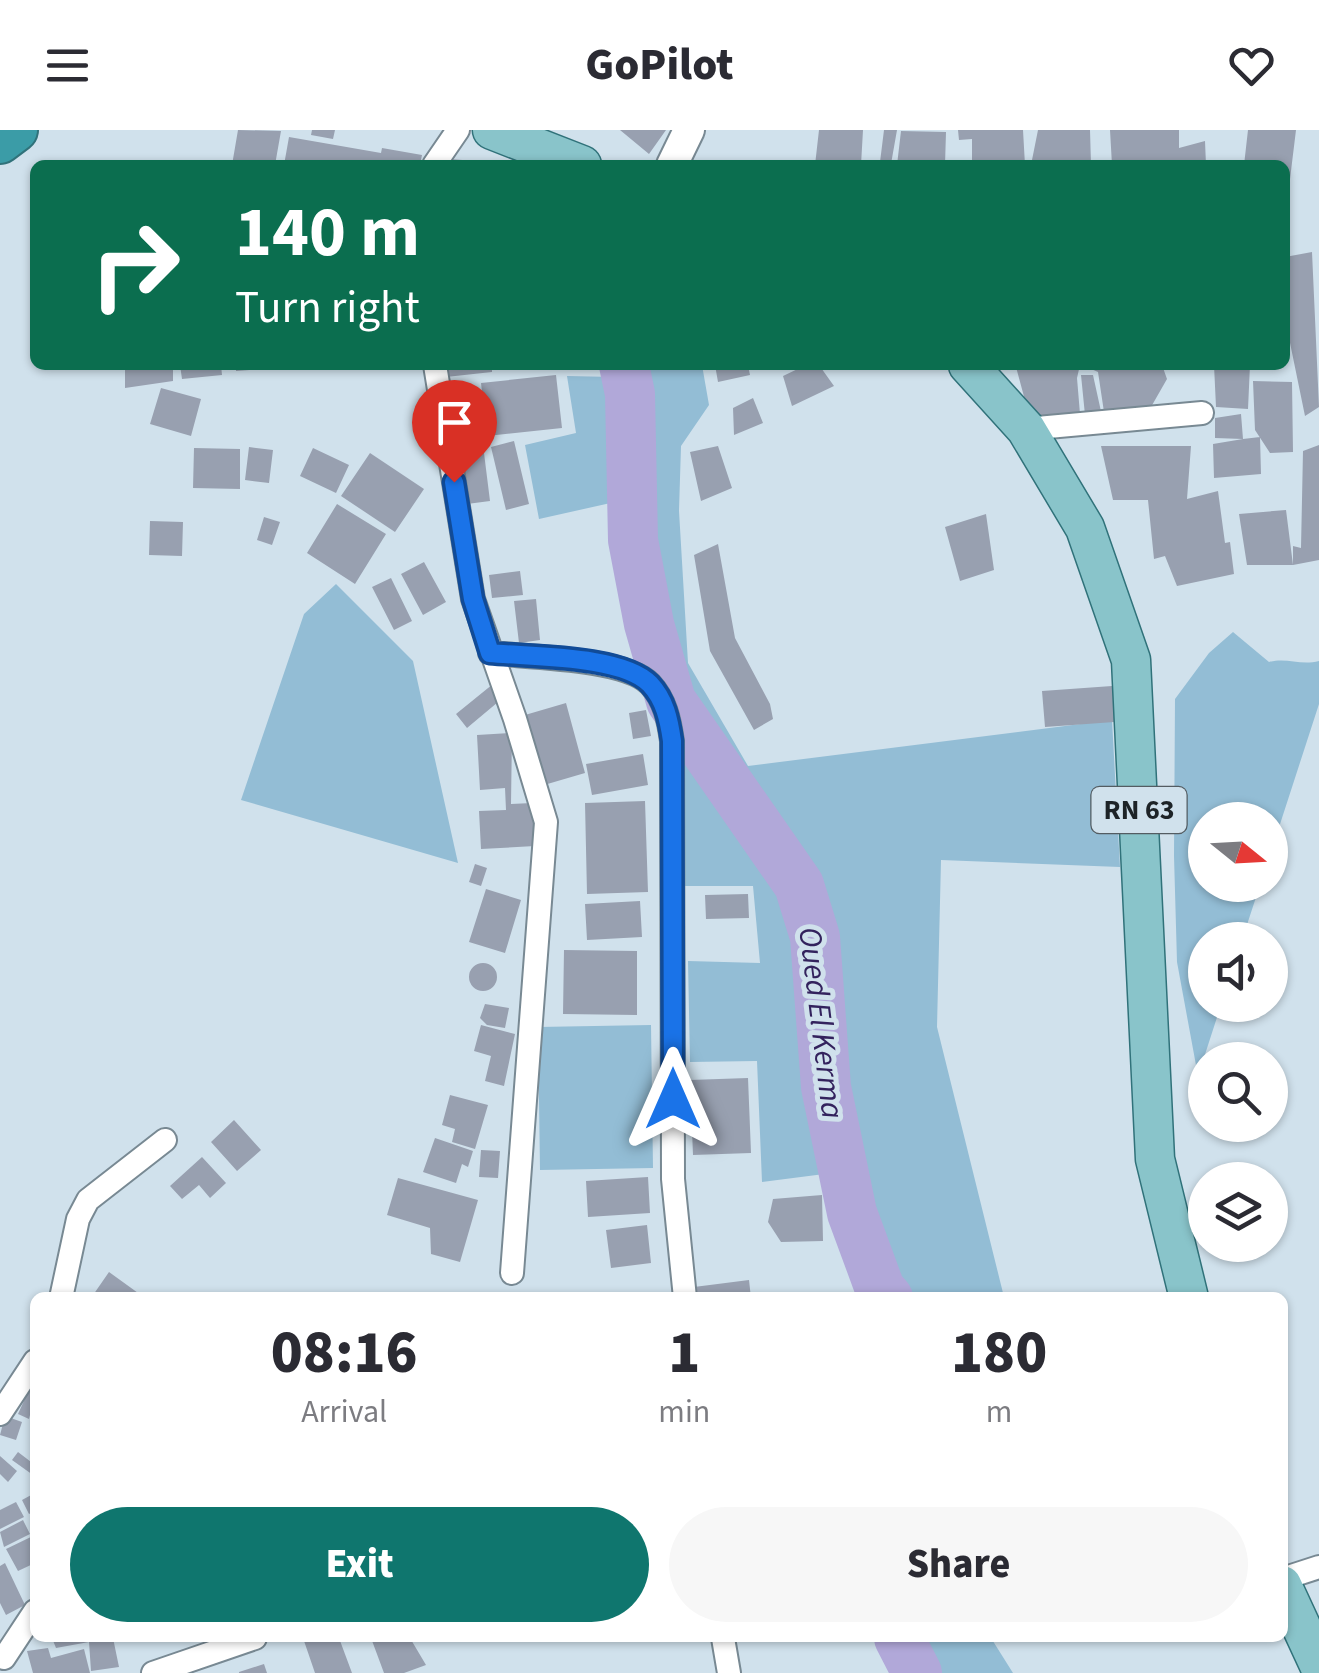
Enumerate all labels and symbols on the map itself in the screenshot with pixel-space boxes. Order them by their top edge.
pin [412,380,497,483]
road number: RN 63 [1092,787,1186,833]
north arrow [1188,802,1288,902]
water label: Oued El Kerma [786,925,856,1121]
position arrow [621,1047,725,1151]

